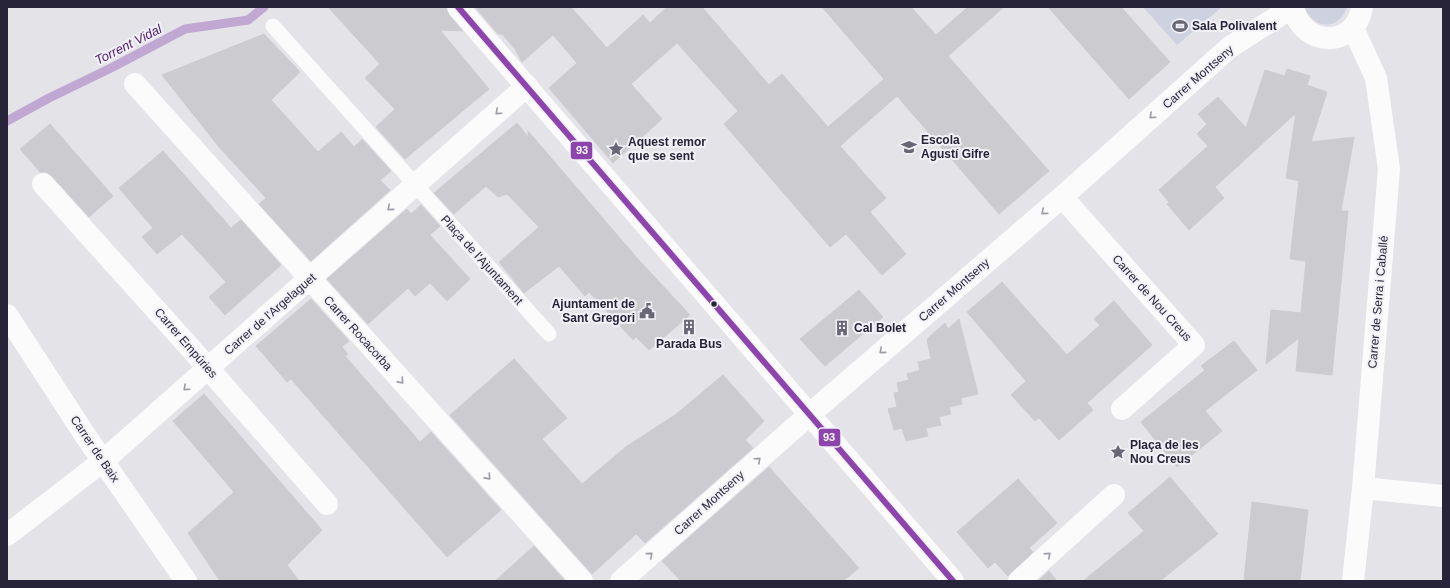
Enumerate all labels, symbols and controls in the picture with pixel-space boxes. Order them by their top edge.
sports icon: Sala Polivalent [1171,17,1189,35]
place label: Sala Polivalent [1192,19,1277,33]
water label: Torrent Vidal [92,21,165,68]
street label: Carrer Montseny [1160,42,1236,112]
one-way arrow [495,107,503,115]
one-way arrow [1149,112,1157,119]
place label: Escola Agustí Gifre [921,133,990,161]
place label: Aquest remor que se sent [628,135,706,163]
school or university icon: Escola Agustí Gifre [900,138,918,156]
place icon: Aquest remor que se sent [607,140,625,158]
line badge: 93 [570,141,593,160]
text: 93 [576,144,588,156]
one-way arrow [388,203,395,210]
one-way arrow [1041,207,1049,214]
street label: Plaça de l'Ajuntament [438,212,526,308]
street label: Carrer de Serra i Caballé [1365,235,1391,369]
street label: Carrer de Nou Creus [1110,252,1194,344]
street label: Carrer Montseny [916,255,992,325]
street label: Carrer de l'Argelaguet [221,270,319,358]
street label: Carrer Rocacorba [321,293,395,373]
place label: Ajuntament de Sant Gregori [552,297,635,325]
unlabelled marker [709,299,719,309]
public building icon: Ajuntament de Sant Gregori [638,302,656,320]
street label: Carrer Empúries [152,305,220,381]
building icon: Parada Bus [680,318,698,336]
building icon: Cal Bolet [833,319,851,337]
place label: Cal Bolet [854,321,906,335]
place label: Parada Bus [656,337,722,351]
one-way arrow [879,347,887,354]
one-way arrow [397,376,404,383]
one-way arrow [183,383,190,390]
street label: Carrer de Baix [68,413,122,485]
line badge: 93 [818,428,841,447]
text: 93 [823,431,835,443]
place label: Plaça de les Nou Creus [1130,438,1199,466]
place icon: Plaça de les Nou Creus [1109,443,1127,461]
one-way arrow [753,457,761,464]
street label: Carrer Montseny [671,468,747,538]
one-way arrow [484,472,491,480]
one-way arrow [1043,552,1051,560]
one-way arrow [645,553,653,560]

